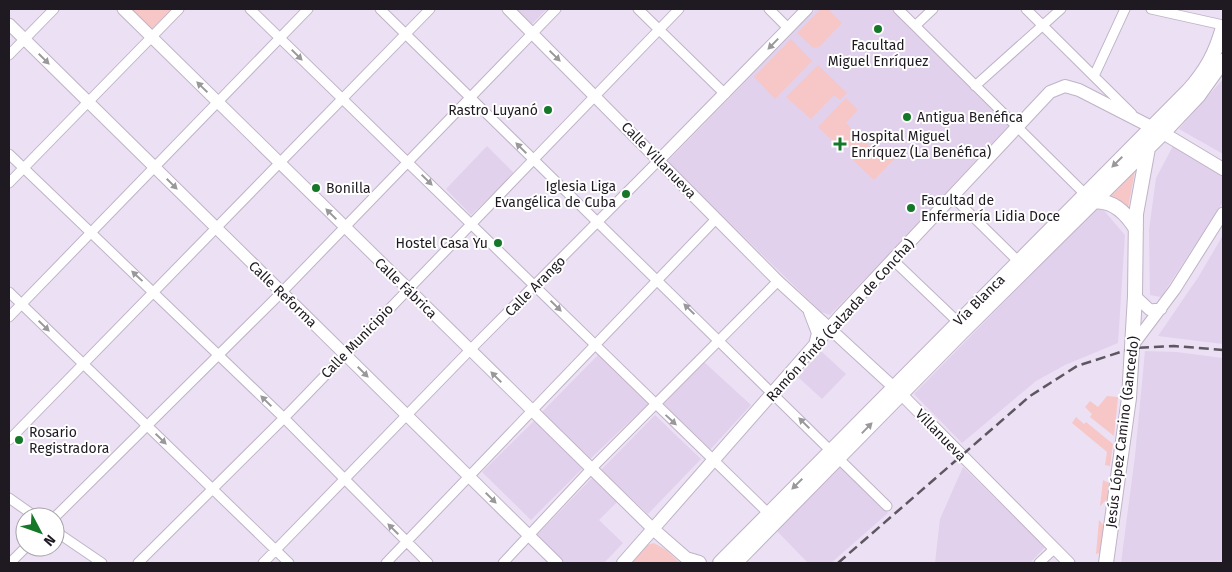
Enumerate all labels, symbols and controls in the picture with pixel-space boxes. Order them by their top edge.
marker: Facultad Miguel Enríquez [872,23,884,35]
one-way arrow [767,37,779,49]
place label: Facultad Miguel Enríquez [828,37,928,70]
one-way arrow [291,49,303,61]
one-way arrow [548,50,560,62]
one-way arrow [37,52,49,64]
one-way arrow [197,81,209,93]
place label: Rastro Luyanó [448,102,538,119]
marker: Rastro Luyanó [542,104,554,116]
place label: Antigua Benéfica [917,109,1023,126]
marker: Antigua Benéfica [901,111,913,123]
street label: Calle Villanueva [618,118,700,202]
place label: Hospital Miguel Enríquez (La Benéfica) [851,128,991,161]
marker: Hospital Miguel Enríquez (La Benéfica) [833,137,847,151]
one-way arrow [515,142,527,154]
one-way arrow [1111,156,1123,168]
one-way arrow [421,174,433,186]
one-way arrow [166,178,178,190]
place label: Iglesia Liga Evangélica de Cuba [494,178,616,211]
place label: Bonilla [326,180,371,197]
marker: Bonilla [310,182,322,194]
marker: Iglesia Liga Evangélica de Cuba [620,188,632,200]
place label: Facultad de Enfermería Lidia Doce [921,192,1060,225]
marker: Facultad de Enfermería Lidia Doce [905,202,917,214]
one-way arrow [325,208,337,220]
place label: Hostel Casa Yu [395,235,488,252]
street label: Ramón Pintó (Calzada de Concha) [763,236,918,405]
marker: Hostel Casa Yu [492,237,504,249]
street label: Calle Arango [502,253,569,320]
street label: Calle Fábrica [371,254,440,322]
street label: Calle Reforma [245,258,320,331]
one-way arrow [131,270,143,282]
street label: Vía Blanca [950,271,1009,330]
one-way arrow [550,300,562,312]
street label: Calle Municipio [318,301,397,382]
one-way arrow [683,303,695,315]
one-way arrow [38,320,50,332]
street label: Jesús López Camino (Gancedo) [1102,335,1143,529]
one-way arrow [357,366,369,378]
one-way arrow [491,371,503,383]
one-way arrow [261,395,273,407]
street label: Villanueva [912,406,970,465]
one-way arrow [665,414,677,426]
one-way arrow [799,417,811,429]
one-way arrow [861,422,873,434]
place label: Rosario Registradora [29,424,109,457]
one-way arrow [154,433,166,445]
marker: Rosario Registradora [13,434,25,446]
one-way arrow [791,477,803,489]
one-way arrow [485,492,497,504]
north arrow [15,507,65,557]
one-way arrow [387,523,399,535]
text: N [40,531,59,549]

